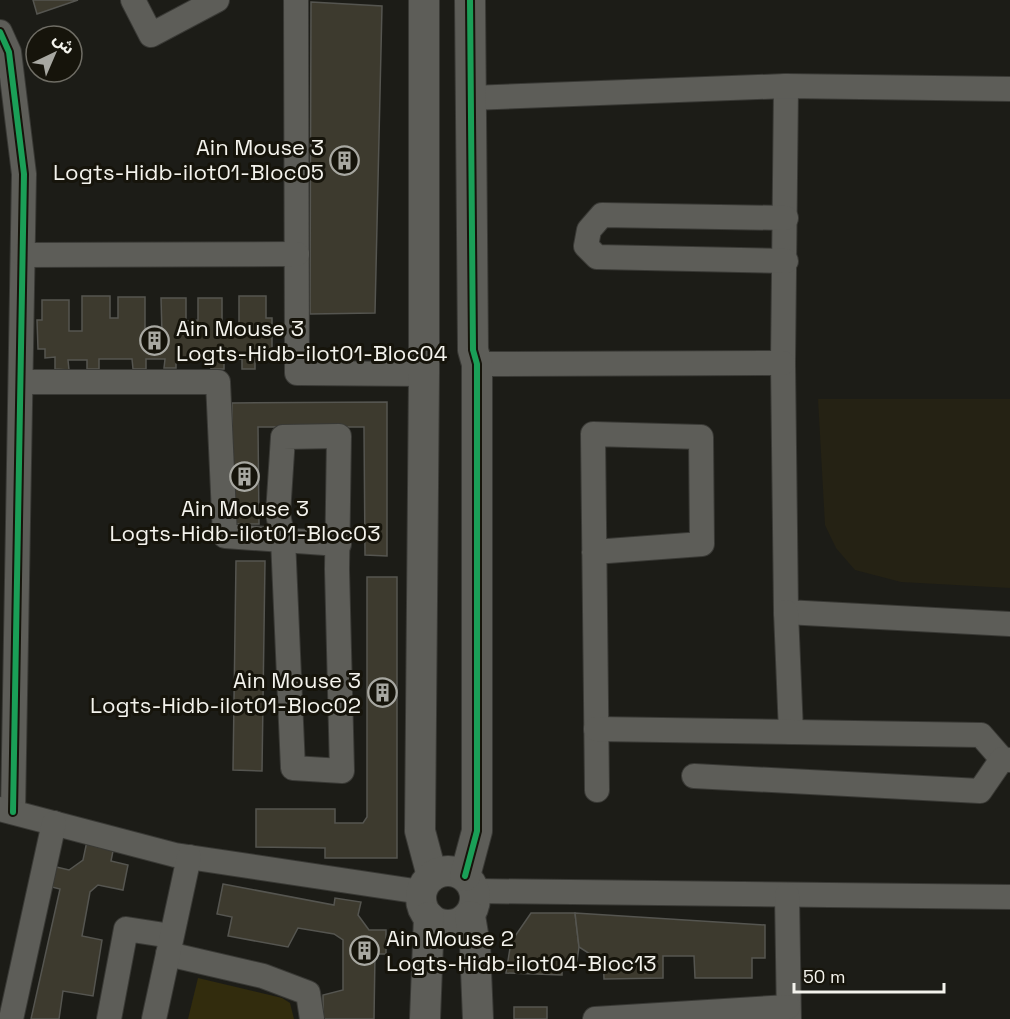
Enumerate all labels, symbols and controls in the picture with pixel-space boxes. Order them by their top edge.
north arrow [24,24,84,84]
text: ش [49,28,79,59]
place label: Ain Mouse 3 Logts-Hidb-ilot01-Bloc05 [53,133,324,186]
building icon: Ain Mouse 3 Logts-Hidb-ilot01-Bloc05 [329,144,361,176]
place label: Ain Mouse 3 Logts-Hidb-ilot01-Bloc04 [176,314,448,367]
building icon: Ain Mouse 3 Logts-Hidb-ilot01-Bloc04 [139,325,171,357]
building icon: Ain Mouse 3 Logts-Hidb-ilot01-Bloc03 [229,460,261,492]
place label: Ain Mouse 3 Logts-Hidb-ilot01-Bloc03 [110,494,381,547]
place label: Ain Mouse 3 Logts-Hidb-ilot01-Bloc02 [90,666,361,719]
building icon: Ain Mouse 3 Logts-Hidb-ilot01-Bloc02 [366,677,398,709]
place label: Ain Mouse 2 Logts-Hidb-ilot04-Bloc13 [386,924,657,977]
building icon: Ain Mouse 2 Logts-Hidb-ilot04-Bloc13 [349,935,381,967]
scale bar [794,956,944,994]
text: 50 m [803,965,845,988]

